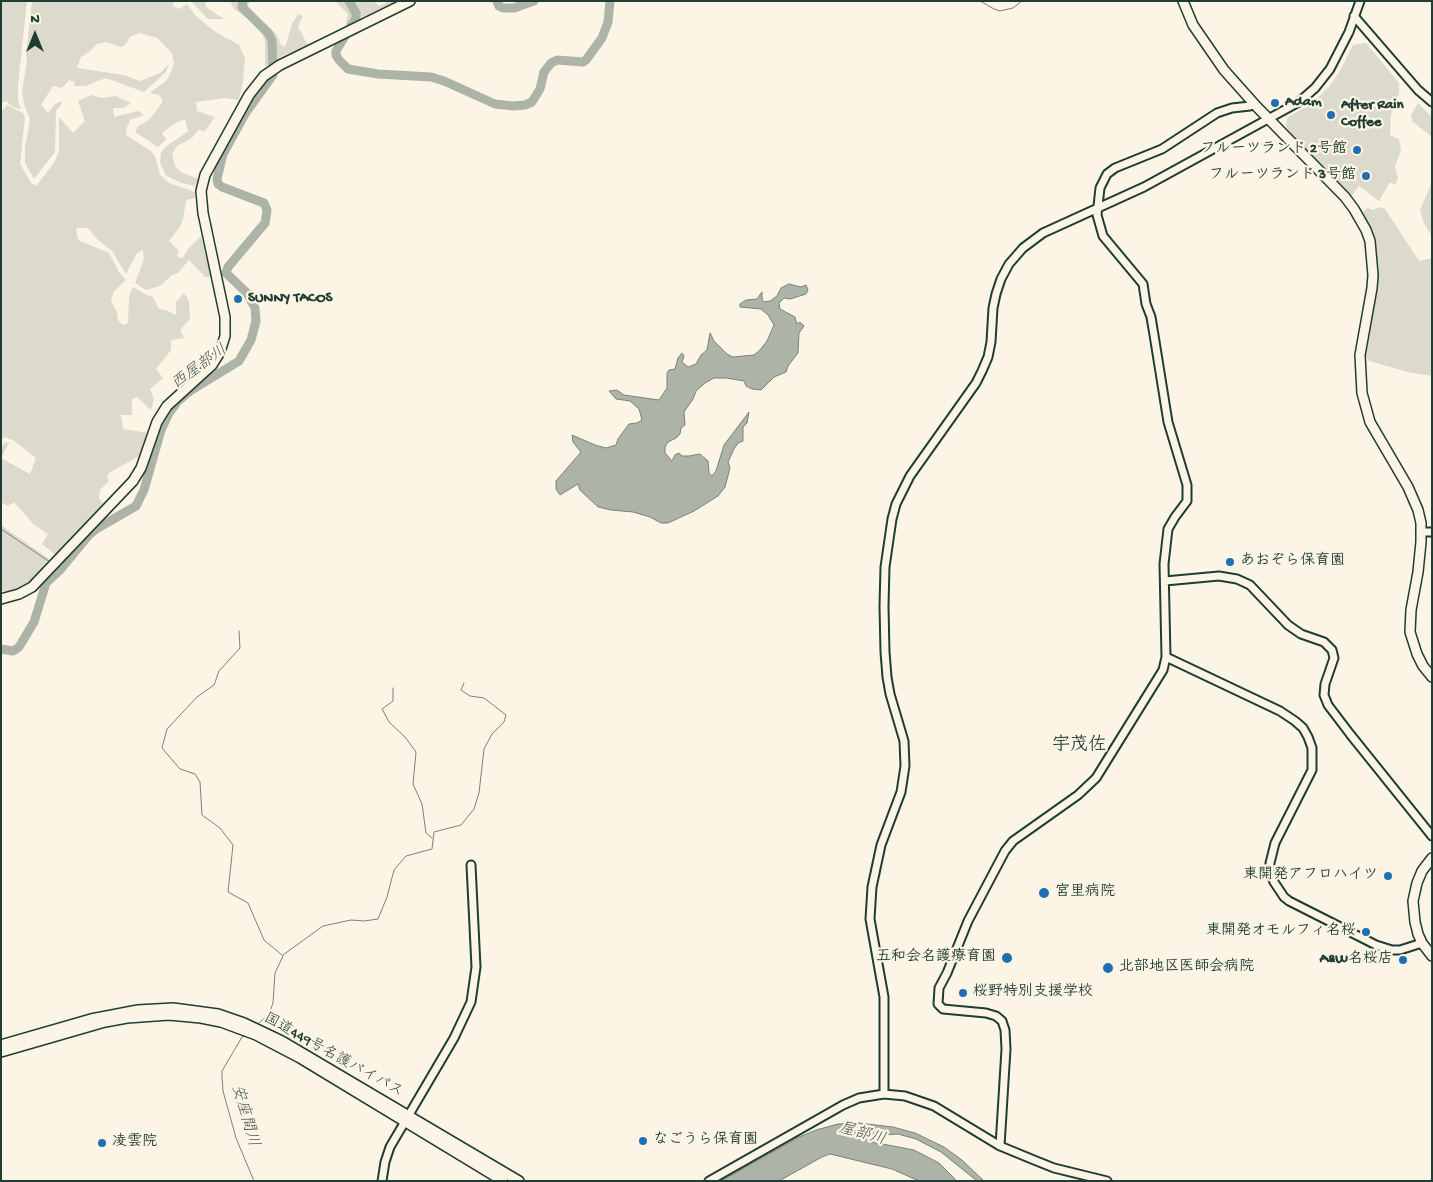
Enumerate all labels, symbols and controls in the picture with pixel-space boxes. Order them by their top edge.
north arrow [10,10,60,60]
text: N [30,11,40,28]
place label: Adam [1285,94,1322,112]
marker: Adam [1269,97,1281,109]
place label: After Rain Coffee [1341,97,1404,132]
marker: After Rain Coffee [1325,109,1337,121]
place label: フルーツランド 2号館 [1200,141,1347,159]
marker: フルーツランド 2号館 [1351,144,1363,156]
place label: フルーツランド 3号館 [1209,167,1356,185]
marker: フルーツランド 3号館 [1360,170,1372,182]
place label: SUNNY TACOS [248,290,332,308]
marker: SUNNY TACOS [232,293,244,305]
water label: 西屋部川 [168,341,232,395]
place label: あおぞら保育園 [1240,553,1345,571]
marker: あおぞら保育園 [1224,556,1236,568]
district label: 宇茂佐 [1052,735,1106,757]
place label: 東開発アフロハイツ [1243,867,1378,885]
marker: 東開発アフロハイツ [1382,870,1394,882]
place label: 宮里病院 [1055,884,1115,902]
marker: 宮里病院 [1037,886,1051,900]
place label: 東開発オモルフィ名桜 [1206,923,1356,941]
marker: 東開発オモルフィ名桜 [1360,926,1372,938]
place label: 五和会名護療育園 [876,949,996,967]
marker: 五和会名護療育園 [1000,951,1014,965]
place label: A&W名桜店 [1319,951,1393,969]
marker: A&W名桜店 [1397,954,1409,966]
place label: 北部地区医師会病院 [1119,959,1254,977]
marker: 北部地区医師会病院 [1101,961,1115,975]
place label: 桜野特別支援学校 [973,984,1093,1002]
marker: 桜野特別支援学校 [957,987,969,999]
street label: 国道449号名護バイパス [260,1010,406,1102]
water label: 安座間川 [226,1083,262,1149]
water label: 屋部川 [836,1120,888,1150]
place label: なごうら保育園 [653,1132,758,1150]
place label: 凌雲院 [112,1134,157,1152]
marker: なごうら保育園 [637,1135,649,1147]
marker: 凌雲院 [96,1137,108,1149]

